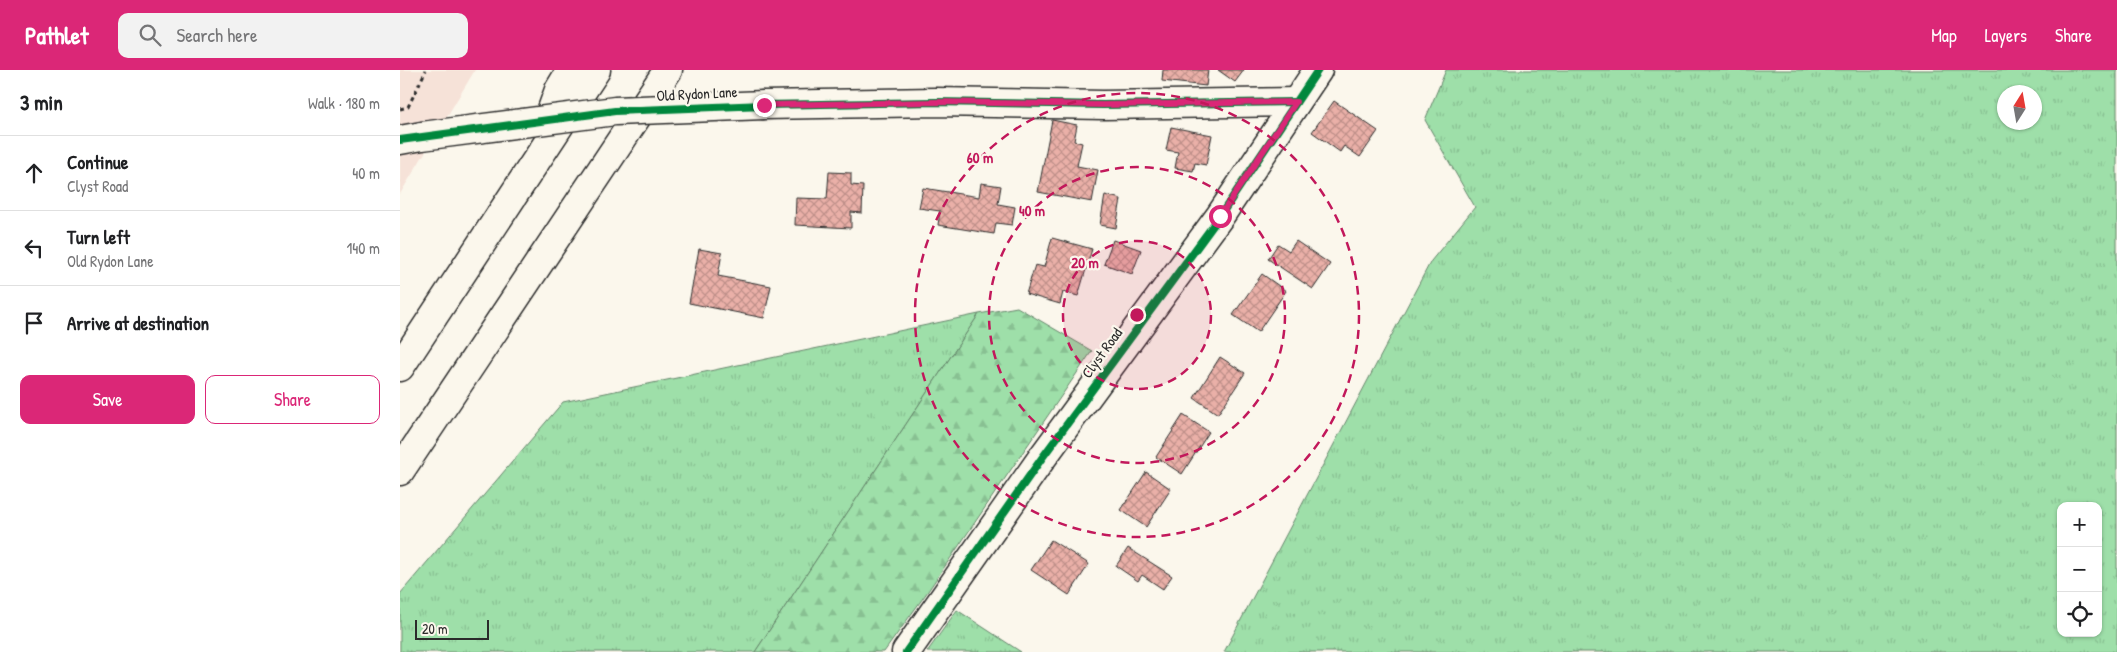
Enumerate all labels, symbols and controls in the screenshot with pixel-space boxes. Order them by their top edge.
search box [118,13,468,58]
text: Pathlet [25,19,88,51]
icon: search [136,21,164,49]
text: Search here [176,22,258,48]
text: Map [1931,23,1957,48]
text: Layers [1985,23,2027,48]
text: Share [2055,23,2092,48]
street label: Old Rydon Lane [656,81,738,106]
north arrow [1997,85,2042,130]
text: 3 min [20,88,63,117]
text: Walk · 180 m [308,92,380,114]
route end [753,94,776,117]
text: 60 m [967,147,993,168]
text: Continue [67,149,128,175]
icon: ahead [20,159,48,187]
text: 40 m [352,162,380,184]
text: Clyst Road [67,175,128,197]
text: 40 m [1019,200,1045,221]
route start [1209,205,1232,228]
text: Turn left [67,224,130,250]
icon: left [20,234,48,262]
text: 140 m [346,237,380,259]
text: Old Rydon Lane [67,250,154,272]
text: 20 m [1071,252,1099,273]
centre of rings [1128,306,1146,324]
icon: arrive [20,309,48,337]
text: Arrive at destination [67,310,209,336]
street label: Clyst Road [1076,323,1127,382]
button: Save [20,375,195,424]
button: Share [205,375,380,424]
map controls [2057,502,2102,637]
button: + [2057,502,2102,547]
button: − [2057,547,2102,592]
button: locate [2057,592,2102,637]
scale bar [415,617,489,640]
text: 20 m [422,619,448,638]

